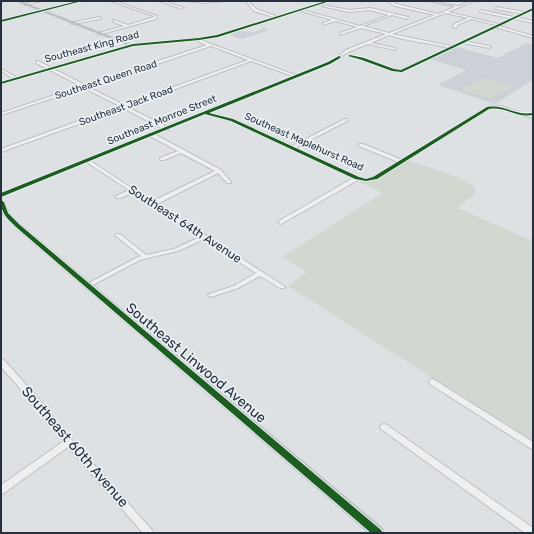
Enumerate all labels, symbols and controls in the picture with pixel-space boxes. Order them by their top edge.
street label: Southeast King Road [44,29,141,65]
street label: Southeast Queen Road [53,58,159,102]
street label: Southeast Jack Road [77,83,175,129]
street label: Southeast Monroe Street [106,93,218,147]
street label: Southeast Maplehurst Road [243,110,365,174]
street label: Southeast 64th Avenue [126,182,244,266]
street label: Southeast Linwood Avenue [122,299,270,427]
street label: Southeast 60th Avenue [18,383,132,511]

